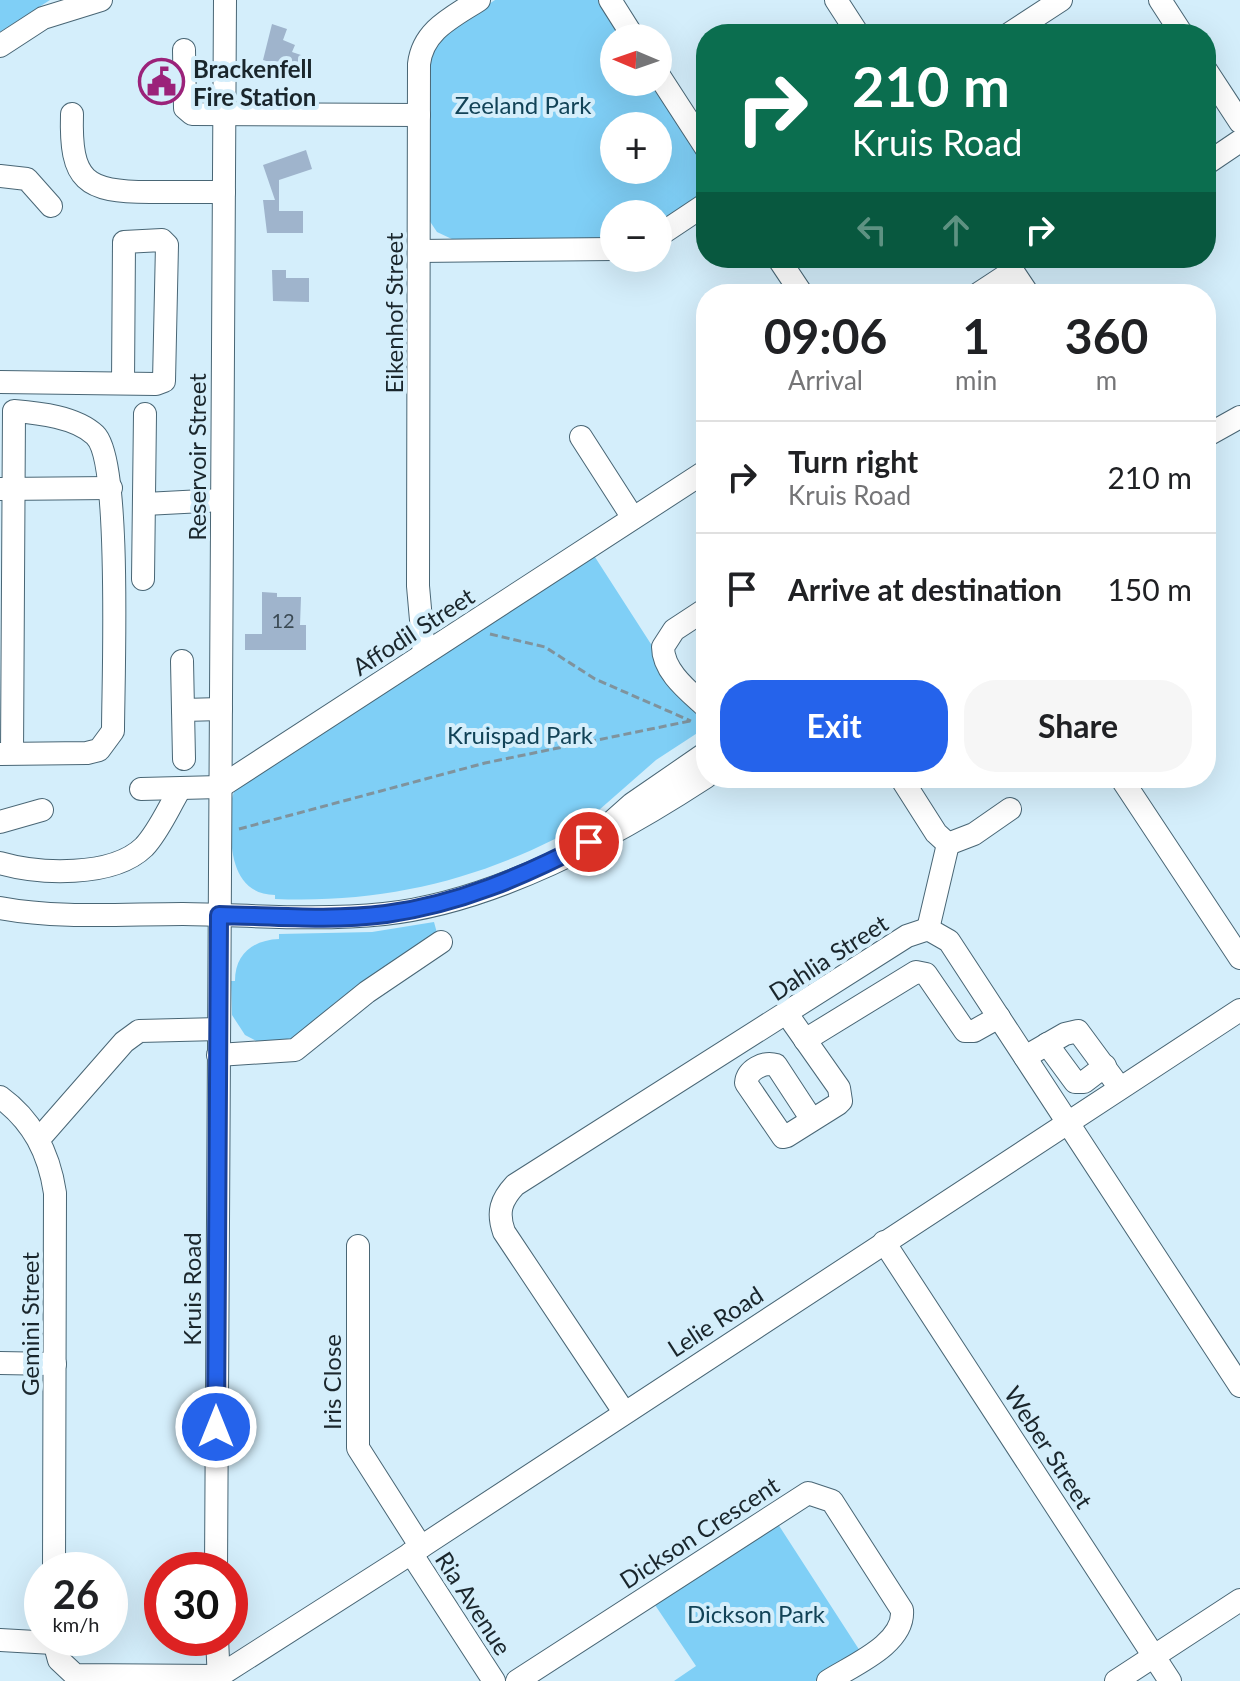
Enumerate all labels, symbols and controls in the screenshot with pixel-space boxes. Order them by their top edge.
north arrow [600,24,672,96]
map controls [600,24,672,272]
text: 210 m [852,52,1010,119]
place label: Brackenfell Fire Station [193,54,316,111]
icon: right [720,56,824,160]
public building icon: Brackenfell Fire Station [138,58,186,106]
park label: Zeeland Park [455,90,592,119]
button: + [600,112,672,184]
text: Kruis Road [852,120,1022,164]
button: − [600,200,672,272]
icon: left [850,208,894,252]
icon: ahead [934,208,978,252]
icon: right [1018,208,1062,252]
street label: Eikenhof Street [379,232,408,394]
text: 09:06 [764,307,887,364]
text: 1 [962,307,990,364]
text: 360 [1065,307,1148,364]
text: Arrival [788,364,863,396]
text: min [955,364,997,396]
text: m [1096,364,1117,396]
street label: Reservoir Street [182,373,211,541]
text: Turn right [788,443,918,479]
icon: right [720,455,764,499]
text: 210 m [1107,459,1192,495]
text: Kruis Road [788,479,911,511]
icon: arrive [720,567,764,611]
text: Arrive at destination [788,571,1062,607]
text: 150 m [1107,571,1192,607]
street label: Affodil Street [347,581,480,681]
house number: 12 [271,608,295,632]
button: Exit [720,680,948,772]
button: Share [964,680,1192,772]
park label: Kruispad Park [447,720,594,749]
pin [555,808,623,876]
icon: arrive [567,820,611,864]
street label: Dahlia Street [763,908,893,1006]
street label: Kruis Road [177,1232,206,1346]
street label: Gemini Street [15,1252,44,1396]
street label: Lelie Road [662,1280,768,1362]
street label: Iris Close [317,1334,346,1430]
street label: Weber Street [999,1380,1099,1514]
position arrow [174,1385,258,1469]
street label: Dickson Crescent [614,1470,784,1594]
street label: Ria Avenue [430,1546,518,1660]
speed limit sign: 30 [144,1552,248,1656]
text: 26 [53,1570,99,1618]
park label: Dickson Park [687,1599,826,1628]
text: km/h [53,1612,99,1636]

